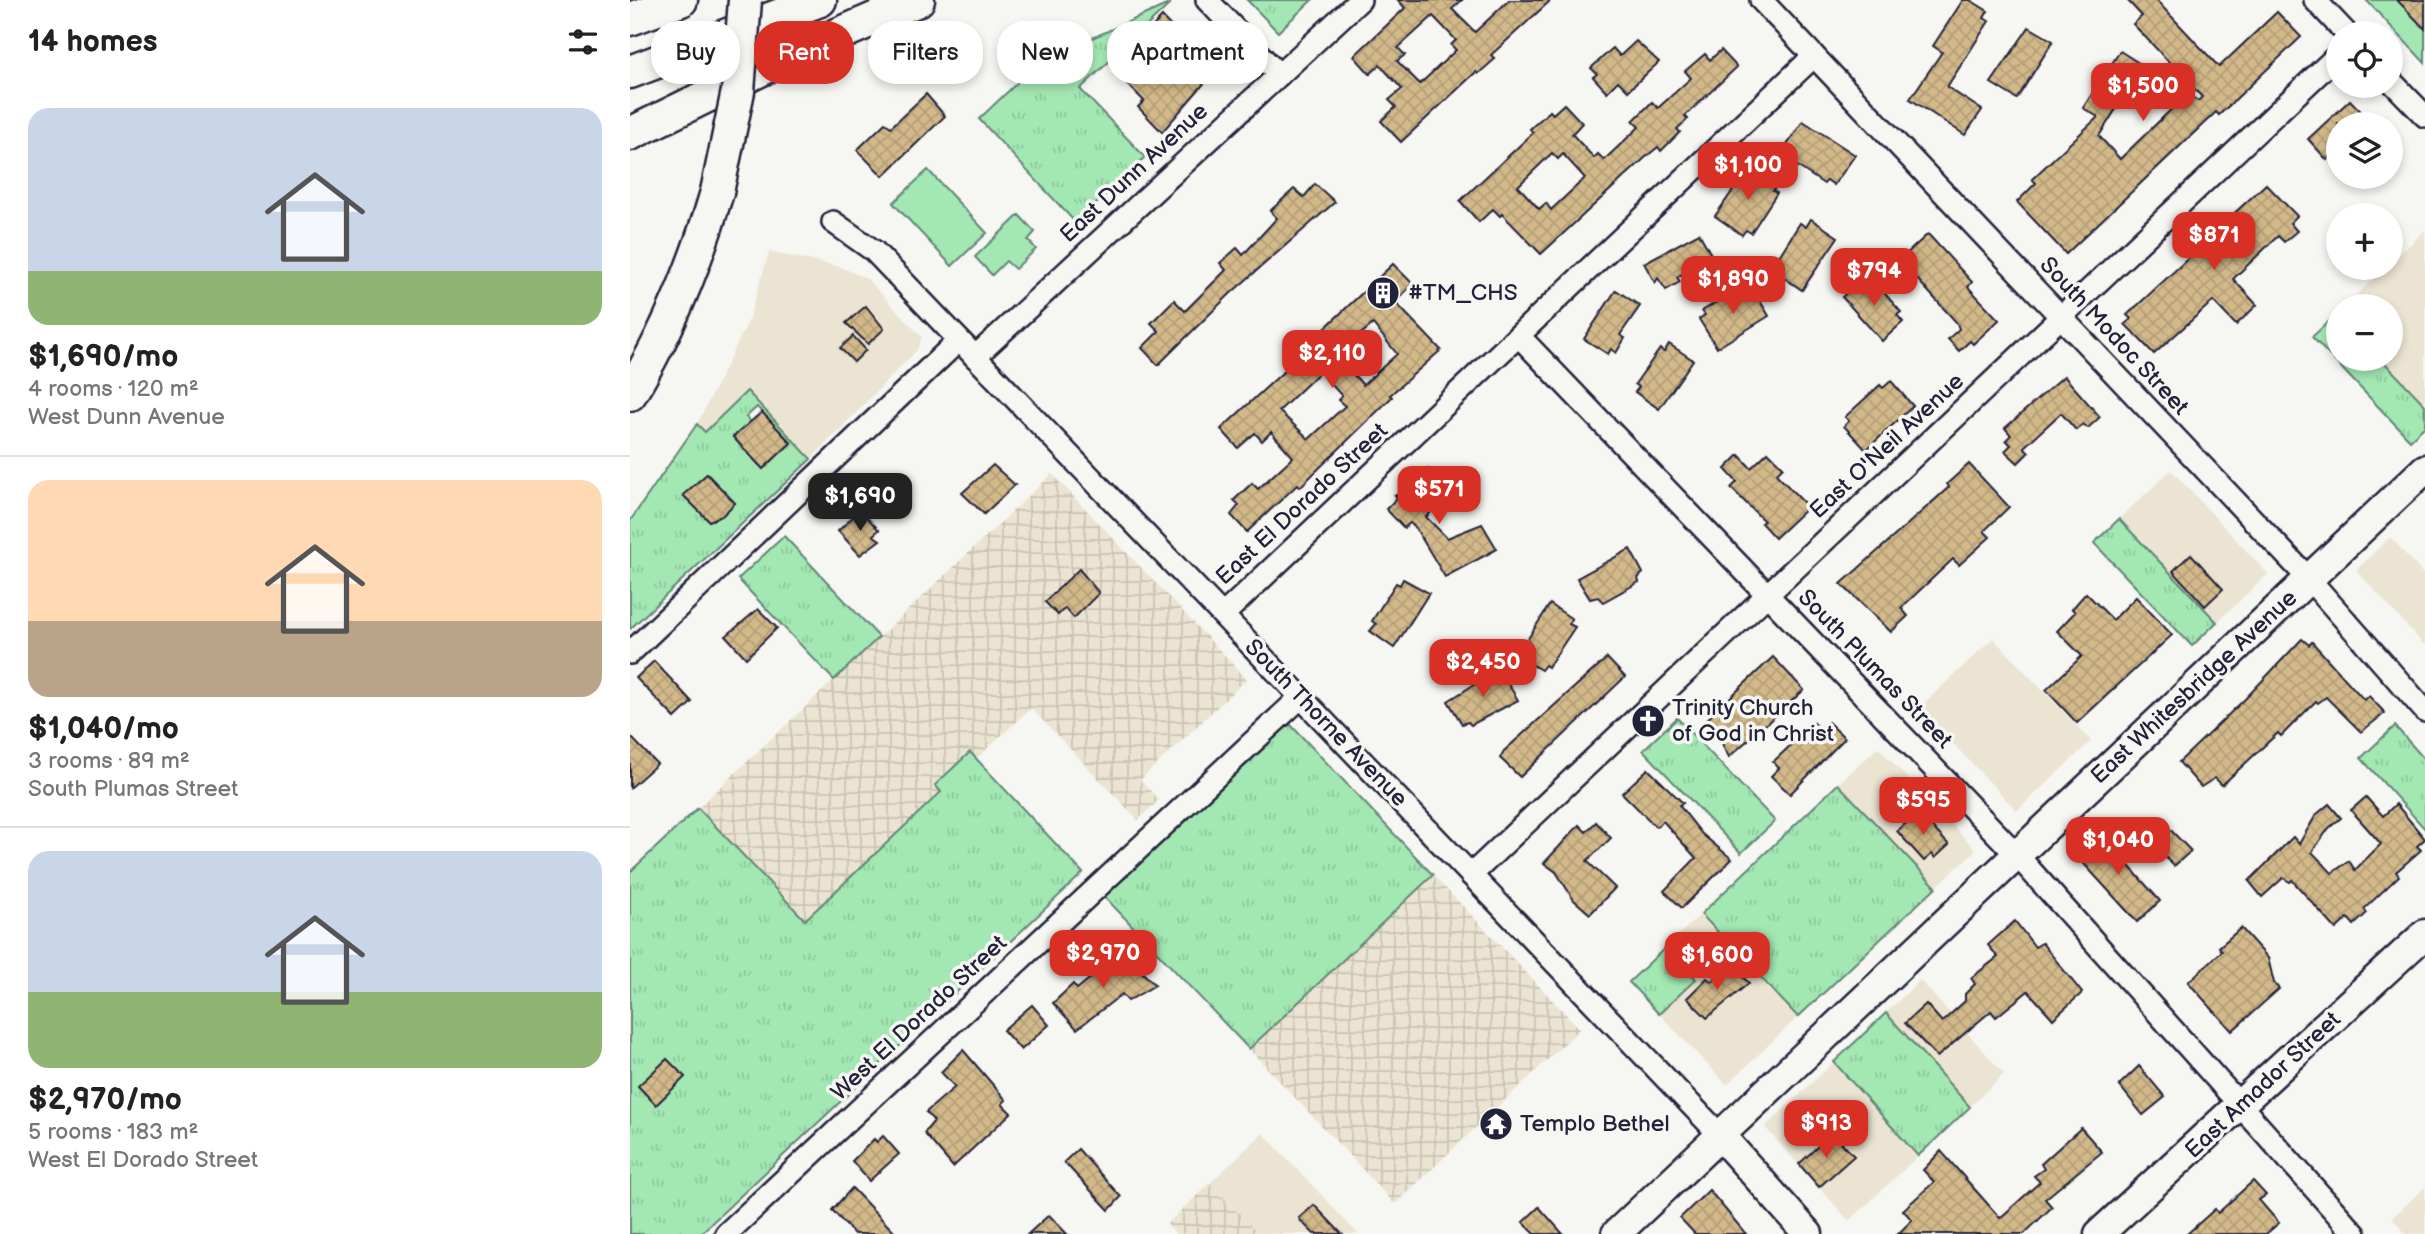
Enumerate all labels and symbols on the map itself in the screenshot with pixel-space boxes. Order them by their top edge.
pin: $1,500 [2086,64,2200,123]
street label: East Dunn Avenue [1054,97,1214,249]
pin: $1,100 [1691,142,1805,202]
pin: $871 [2173,212,2255,272]
pin: $794 [1833,248,1915,308]
street label: South Modoc Street [2034,251,2194,421]
pin: $1,890 [1676,256,1790,316]
building icon: #TM_CHS [1364,274,1402,312]
place label: #TM_CHS [1408,279,1518,307]
pin: $2,110 [1275,330,1389,390]
street label: East O'Neil Avenue [1804,367,1970,525]
street label: East El Dorado Street [1210,417,1394,591]
pin: $571 [1398,466,1480,526]
pin: $1,690 [803,474,917,533]
street label: South Plumas Street [1792,584,1958,754]
street label: East Whitesbridge Avenue [2085,584,2303,790]
street label: South Thorne Avenue [1239,633,1413,813]
pin: $2,450 [1426,640,1540,699]
place label: Trinity Church of God in Christ [1672,694,1834,748]
church icon: Trinity Church of God in Christ [1629,702,1667,740]
pin: $595 [1882,778,1964,837]
pin: $1,040 [2061,818,2175,877]
street label: West El Dorado Street [825,929,1013,1107]
pin: $2,970 [1046,930,1160,990]
pin: $1,600 [1660,932,1774,992]
street label: East Amador Street [2179,1006,2347,1164]
pin: $913 [1785,1100,1867,1160]
temple icon: Templo Bethel [1477,1105,1515,1143]
place label: Templo Bethel [1520,1110,1670,1138]

